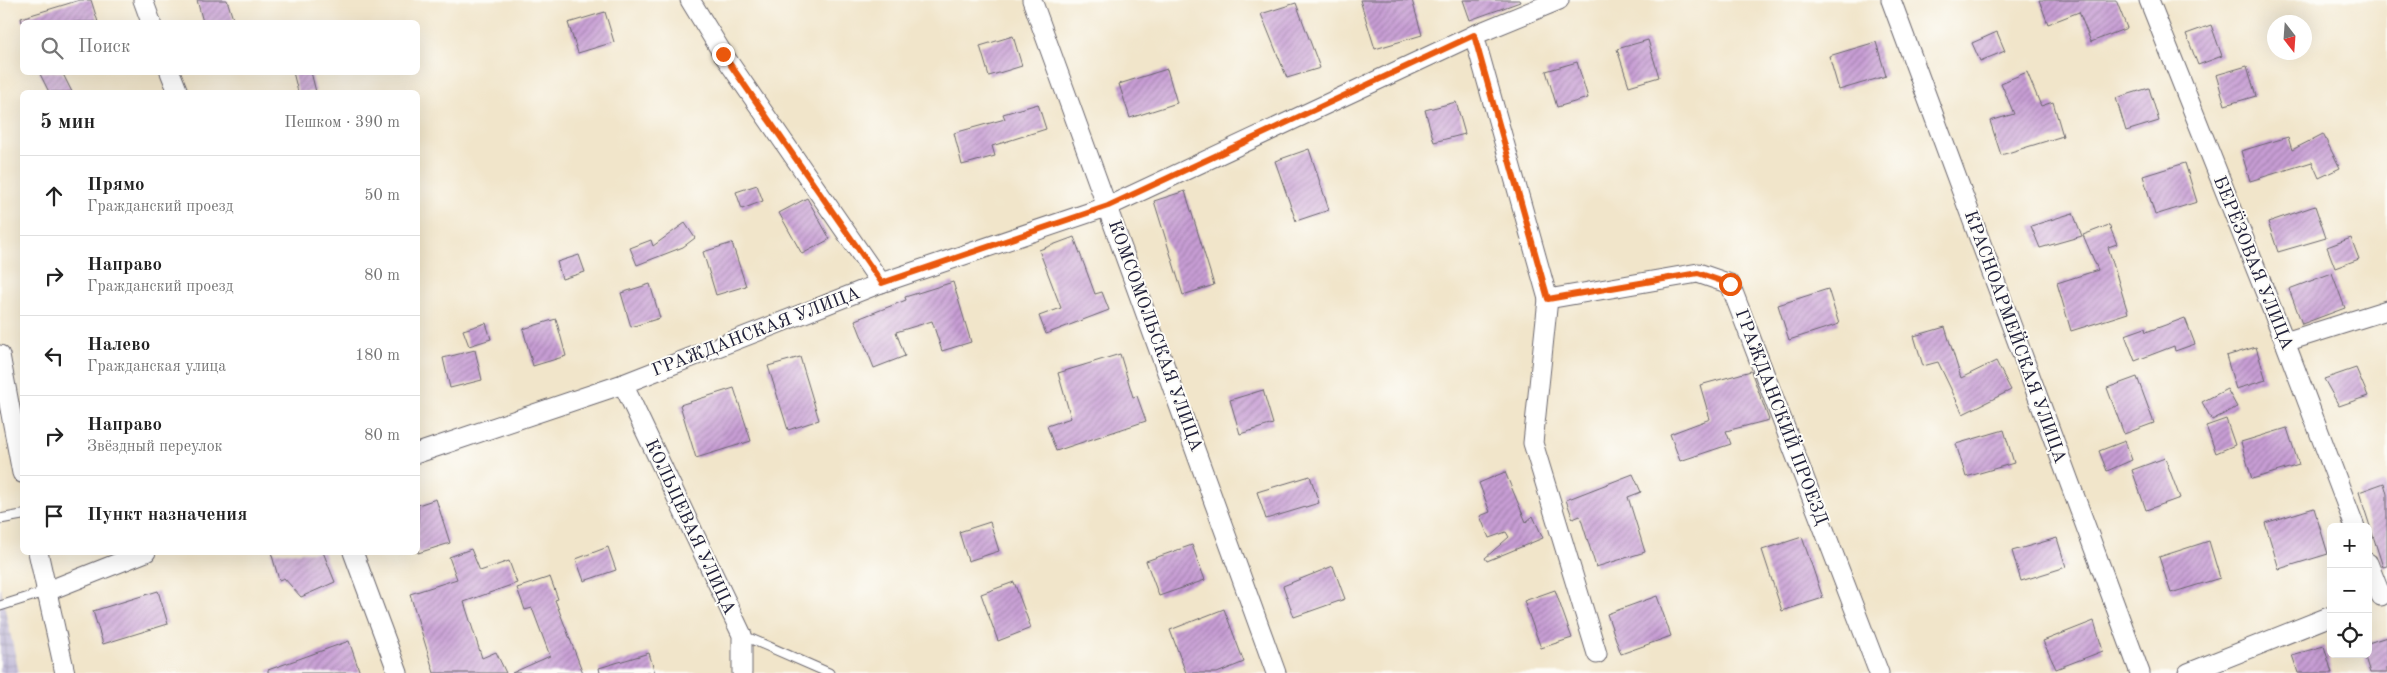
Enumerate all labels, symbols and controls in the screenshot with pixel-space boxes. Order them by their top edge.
north arrow [2267,15,2312,60]
search box [20,20,420,75]
icon: search [38,34,66,62]
text: Поиск [78,38,130,57]
route end [712,43,735,66]
text: 5 мин [40,112,95,133]
text: Пешком · 390 m [284,115,400,131]
street label: БЕРЁЗОВАЯ УЛИЦА [2210,172,2299,353]
text: Прямо [87,176,145,195]
icon: ahead [40,182,68,210]
text: 50 m [364,188,400,204]
text: Гражданский проезд [87,199,233,215]
street label: КРАСНОАРМЕЙСКАЯ УЛИЦА [1961,207,2073,466]
street label: КОМСОМОЛЬСКАЯ УЛИЦА [1105,218,1205,454]
text: Направо [87,256,162,275]
icon: right [40,262,68,290]
text: 80 m [364,268,400,284]
route start [1719,273,1742,296]
text: Гражданский проезд [87,279,233,295]
street label: ГРАЖДАНСКАЯ УЛИЦА [650,284,863,380]
street label: ГРАЖДАНСКИЙ ПРОЕЗД [1732,305,1834,527]
text: Налево [87,336,150,355]
icon: left [40,342,68,370]
text: 180 m [355,348,400,364]
text: Гражданская улица [87,359,226,375]
text: Направо [87,416,162,435]
icon: right [40,422,68,450]
text: 80 m [364,428,400,444]
street label: КОЛЬЦЕВАЯ УЛИЦА [641,437,739,618]
text: Звёздный переулок [87,439,223,455]
icon: arrive [40,502,68,530]
text: Пункт назначения [87,506,247,525]
map controls [2327,523,2372,658]
button: + [2327,523,2372,568]
button: − [2327,568,2372,613]
button: locate [2327,613,2372,658]

